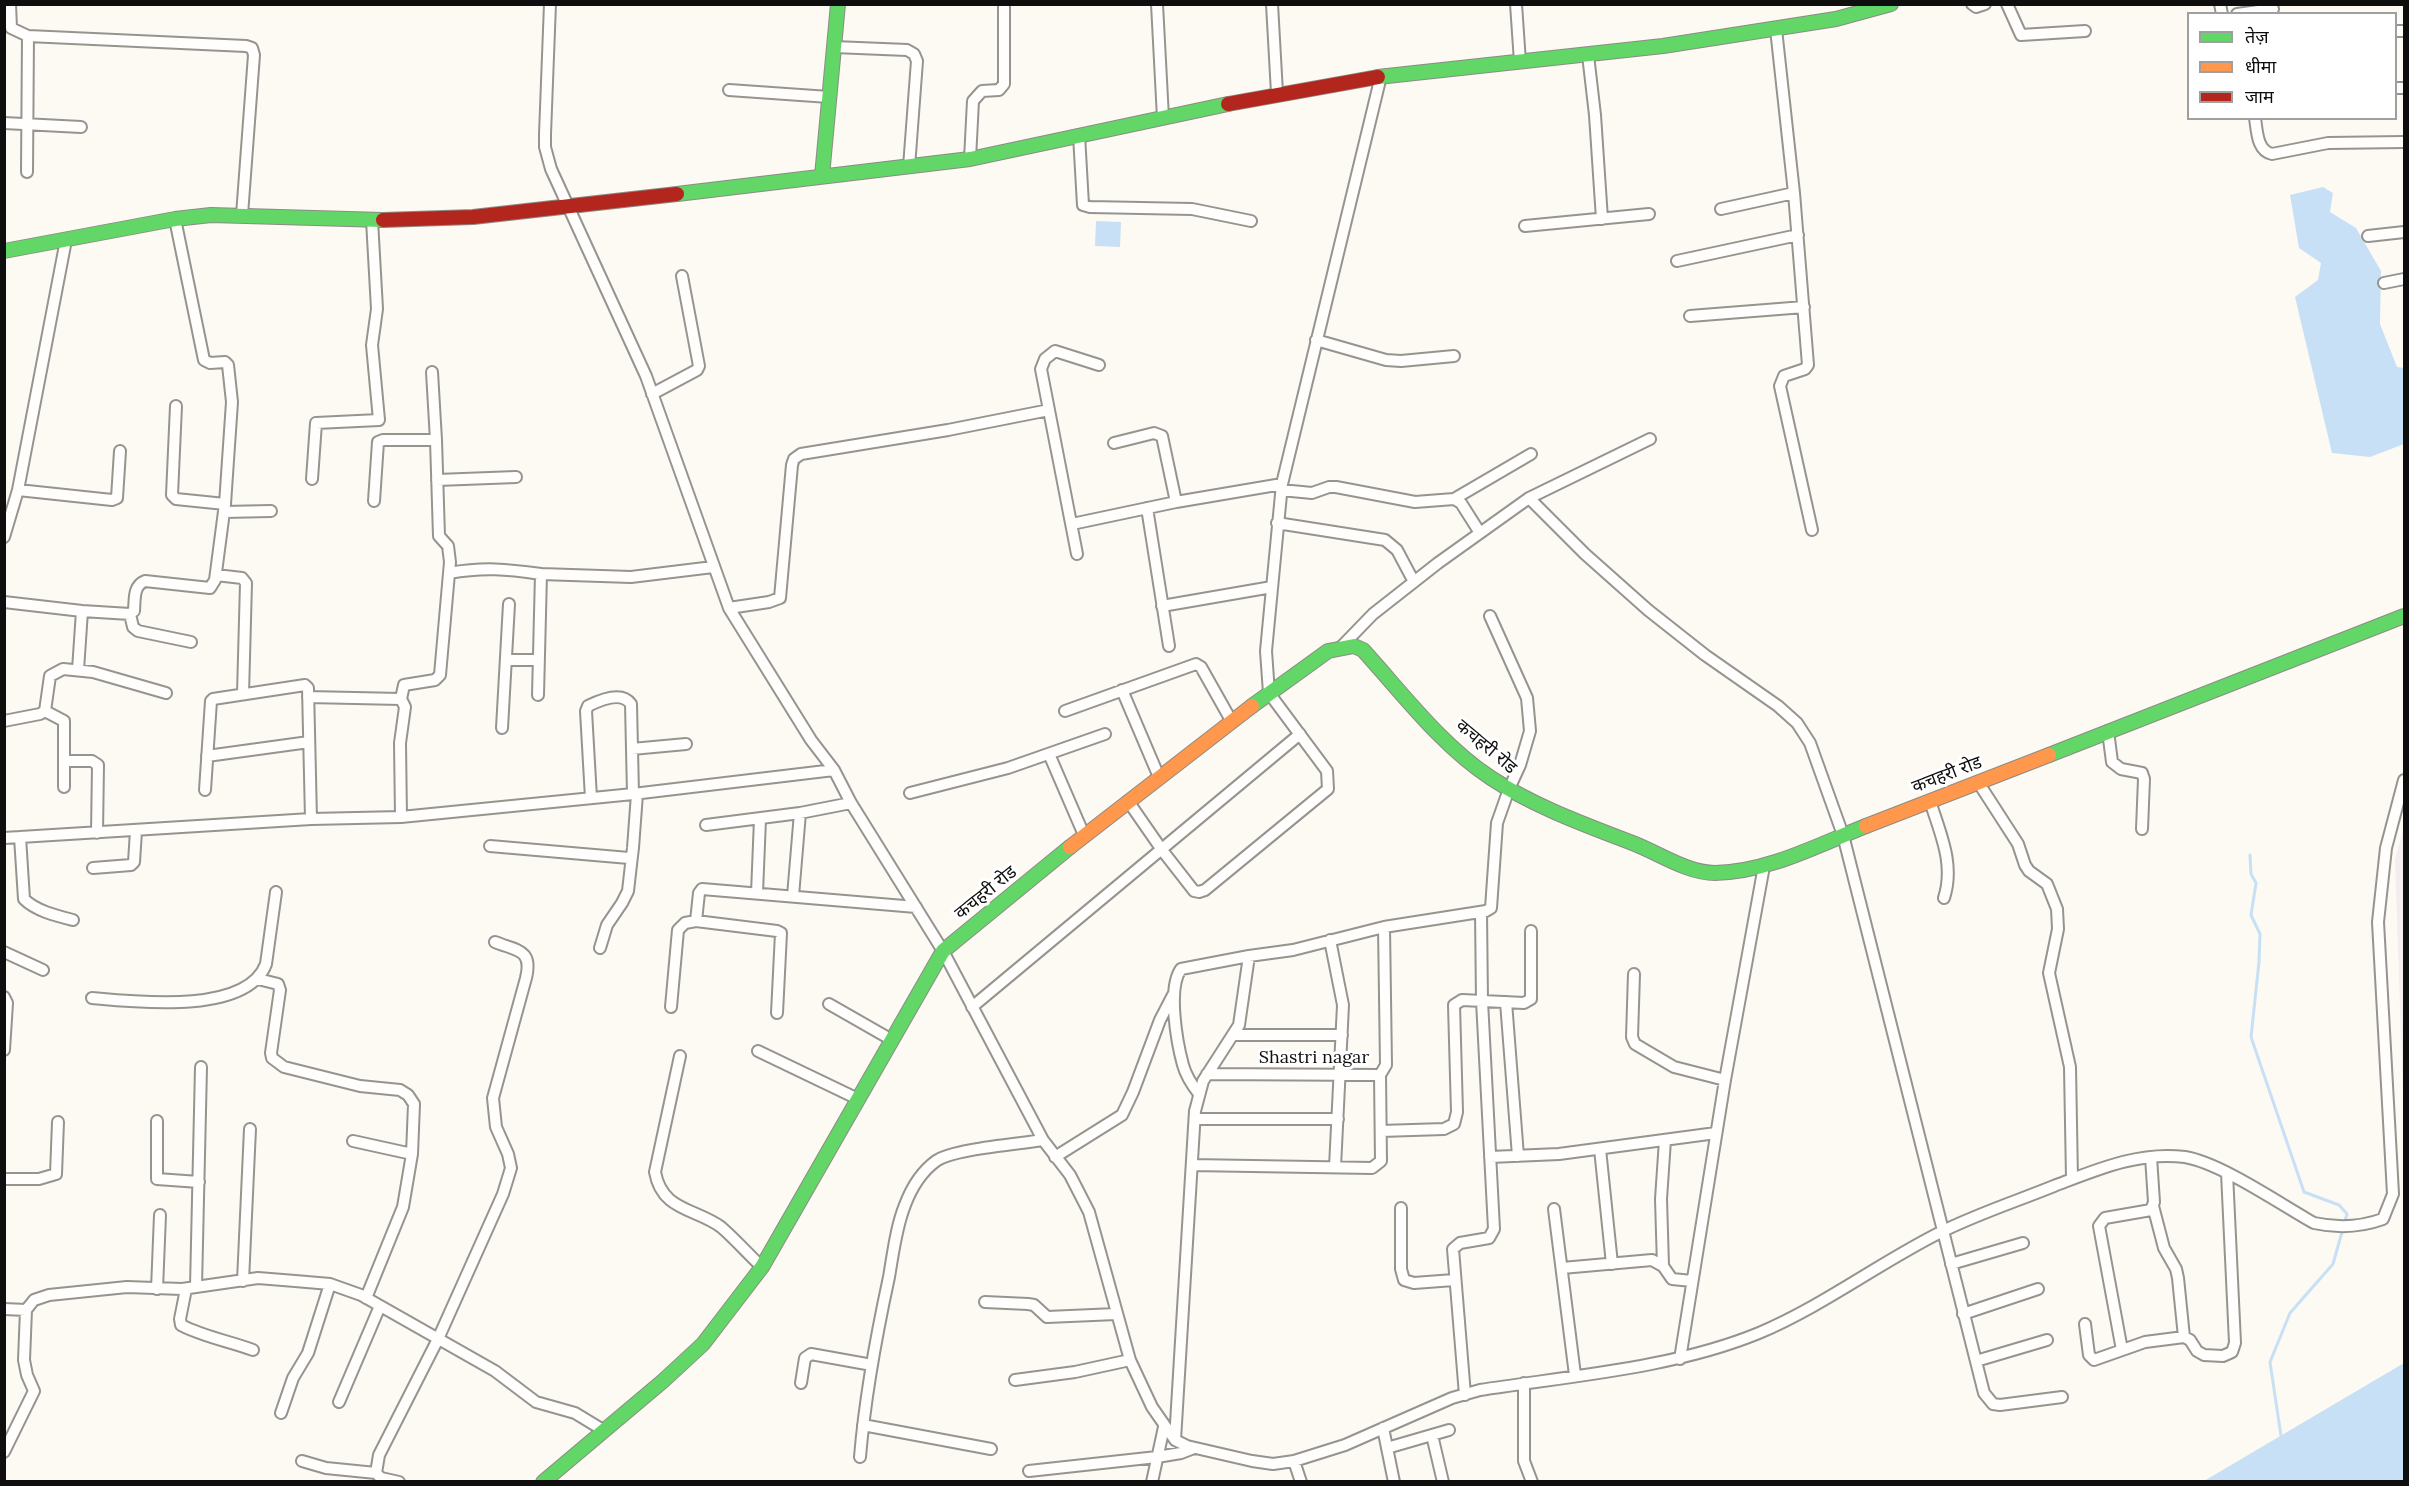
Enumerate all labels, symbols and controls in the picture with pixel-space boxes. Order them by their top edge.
legend [2187,12,2397,120]
text: तेज़ [2245,25,2269,48]
text: धीमा [2245,55,2276,78]
text: जाम [2245,85,2274,108]
street label: कचहरी रोड [1451,715,1521,779]
street label: कचहरी रोड [1909,752,1985,798]
street label: कचहरी रोड [951,862,1021,924]
street label: Shastri nagar [1259,1047,1369,1069]

